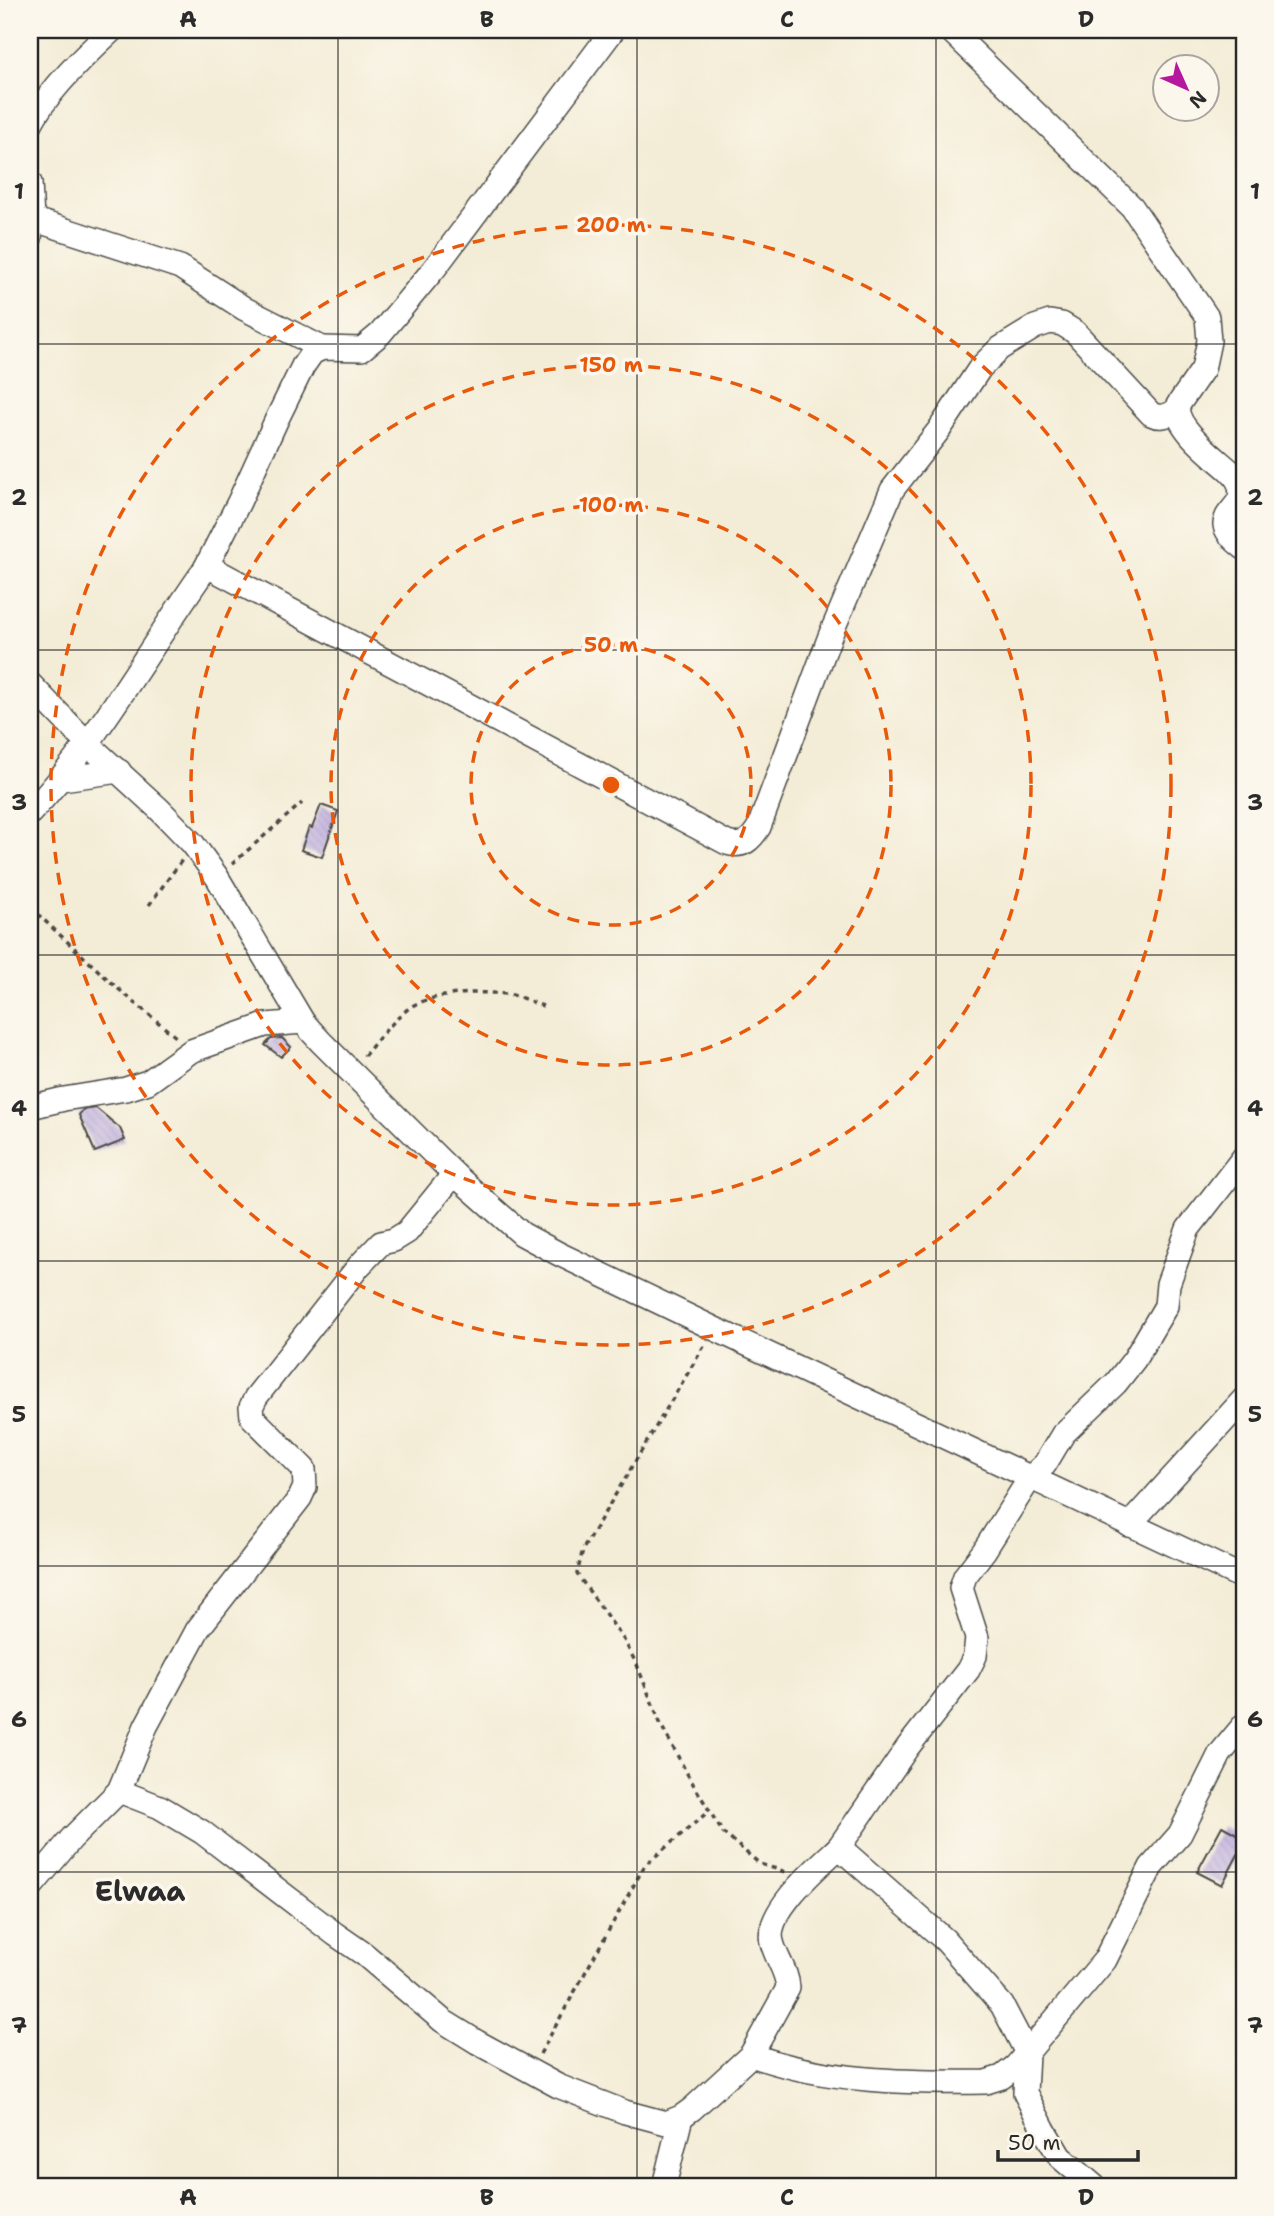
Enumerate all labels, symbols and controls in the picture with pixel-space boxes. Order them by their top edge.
text: A [179,4,197,34]
text: B [480,4,494,34]
text: C [780,4,794,34]
text: D [1078,4,1094,34]
north arrow [1152,52,1222,122]
text: N [1184,86,1212,114]
text: 1 [14,176,24,206]
text: 1 [1250,176,1260,206]
text: 200 m [576,211,646,239]
text: 150 m [579,351,643,379]
text: 2 [11,482,27,512]
text: 2 [1247,482,1263,512]
text: 100 m [579,491,643,519]
text: 50 m [584,631,638,659]
centre of rings [599,773,623,797]
text: 3 [11,787,27,817]
text: 3 [1247,787,1263,817]
text: 4 [11,1093,27,1123]
text: 4 [1247,1093,1263,1123]
text: 5 [12,1399,26,1429]
text: 5 [1248,1399,1262,1429]
text: 6 [11,1704,27,1734]
text: 6 [1247,1704,1263,1734]
district label: Elwaa [95,1872,185,1910]
text: 7 [11,2010,27,2040]
text: 7 [1247,2010,1263,2040]
scale bar [998,2118,1138,2162]
text: 50 m [1008,2129,1061,2157]
text: A [179,2182,197,2212]
text: B [480,2182,494,2212]
text: C [780,2182,794,2212]
text: D [1078,2182,1094,2212]

